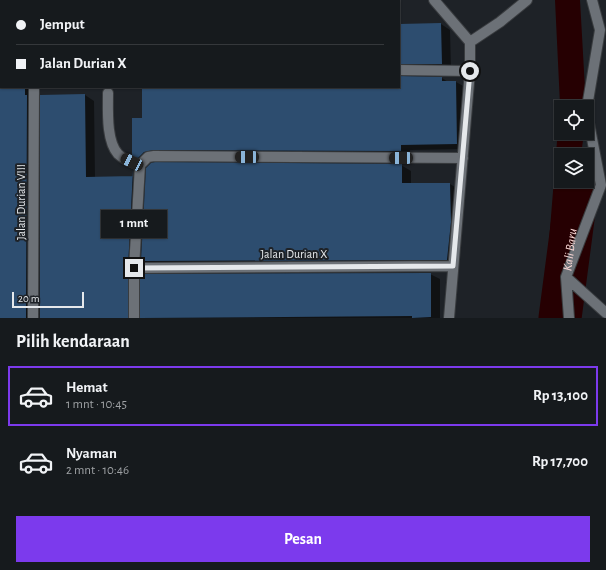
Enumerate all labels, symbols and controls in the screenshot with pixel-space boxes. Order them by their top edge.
text: Jemput [40,17,85,32]
text: Jalan Durian X [40,56,127,71]
route start [461,62,479,80]
map controls [554,100,594,188]
button: locate [554,100,594,140]
button: layers [554,148,594,188]
car [119,151,145,173]
car [235,151,259,163]
car [389,152,413,164]
street label: Jalan Durian VIII [15,164,27,240]
callout: 1 mnt [101,210,167,238]
text: 1 mnt [120,217,148,230]
water label: Kali Baru [561,228,580,272]
street label: Jalan Durian X [261,248,327,260]
route end [125,259,143,277]
scale bar [12,290,84,309]
text: 20 m [18,293,39,304]
text: Pilih kendaraan [16,333,130,351]
icon: car [18,378,54,414]
text: Hemat [66,380,108,395]
text: Rp 13,100 [533,388,588,403]
text: 1 mnt · 10:45 [66,398,127,411]
icon: car [18,444,54,480]
text: Nyaman [66,446,117,461]
text: Rp 17,700 [532,454,588,469]
text: 2 mnt · 10:46 [66,464,129,477]
button: Pesan [16,516,590,562]

